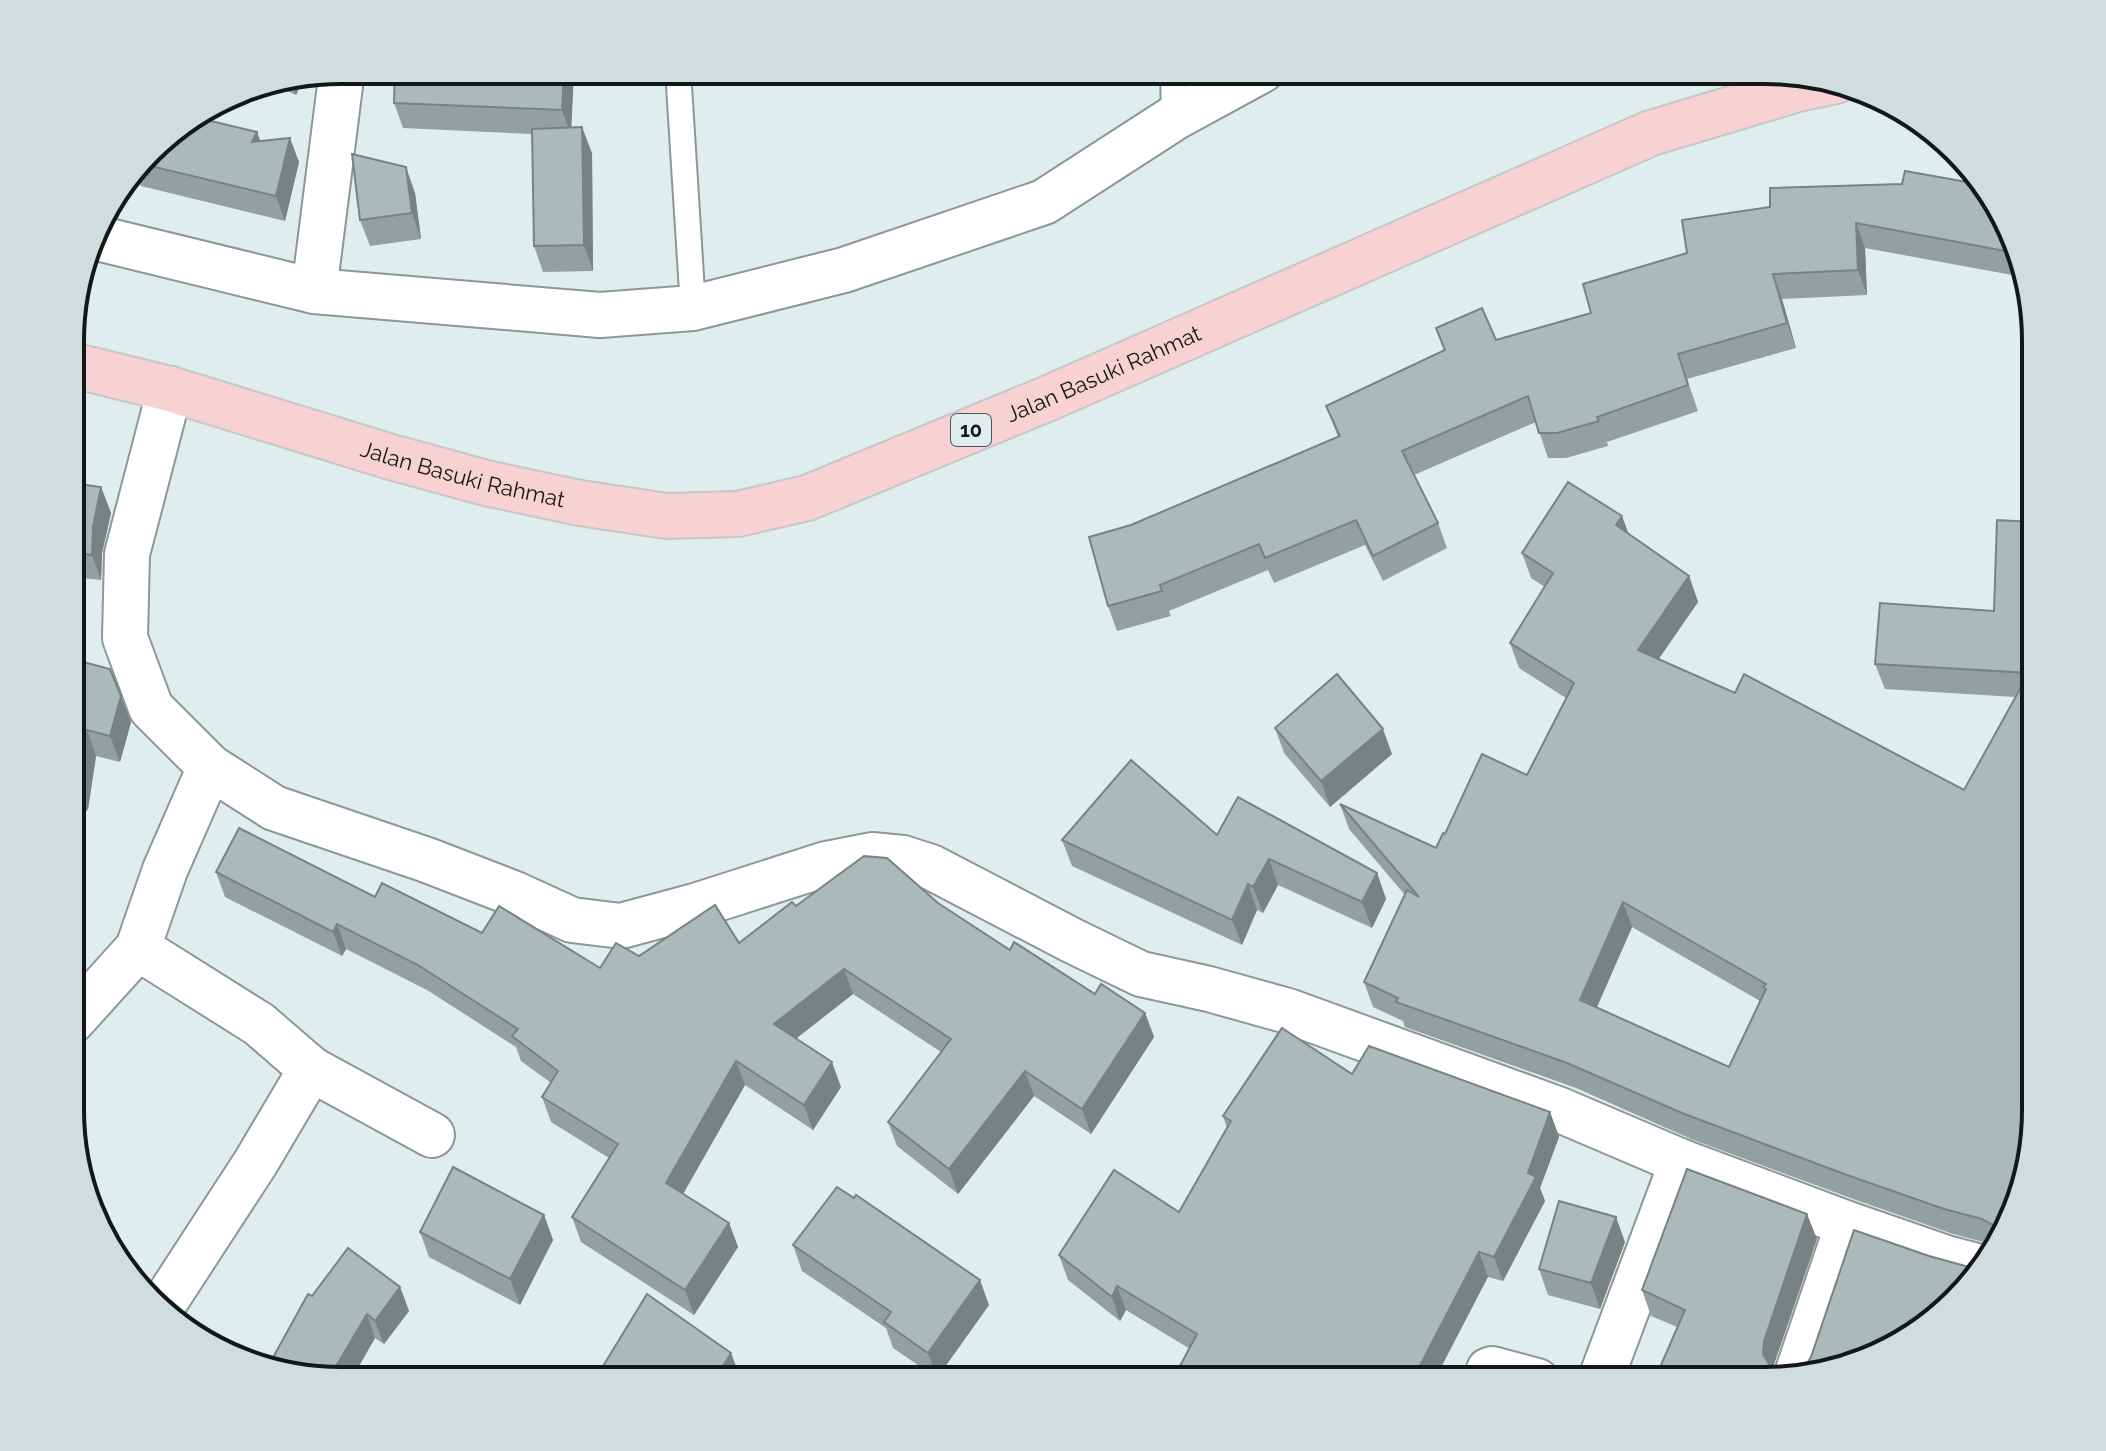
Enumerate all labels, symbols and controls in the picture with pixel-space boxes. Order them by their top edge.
street label: Jalan Basuki Rahmat [1002,320,1205,427]
road number: 10 [951,414,991,446]
street label: Jalan Basuki Rahmat [358,435,568,513]

